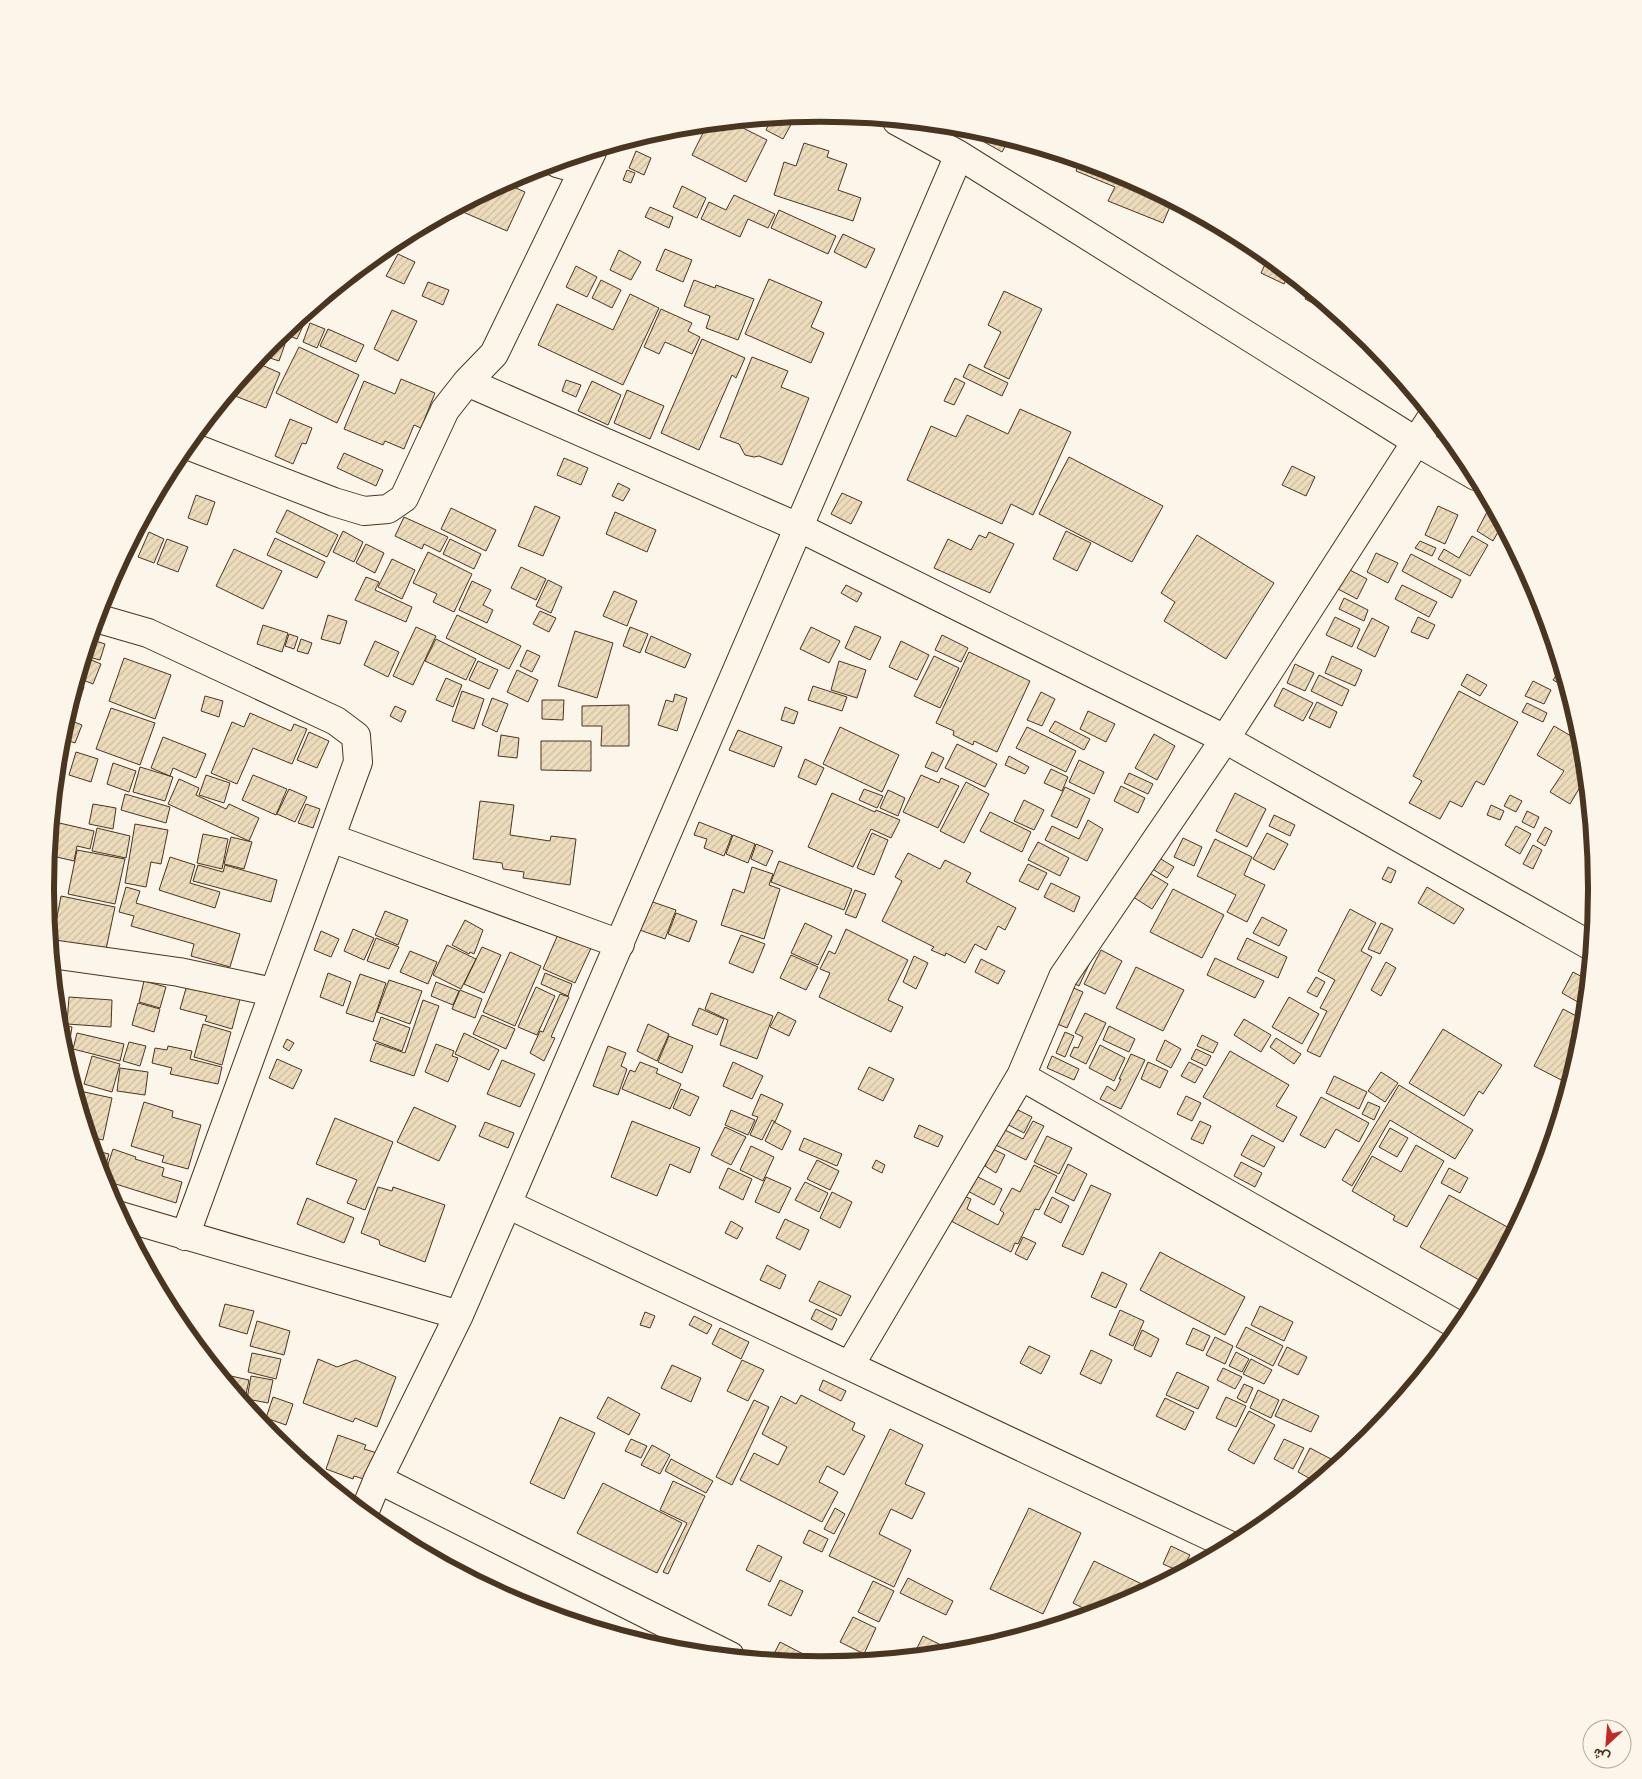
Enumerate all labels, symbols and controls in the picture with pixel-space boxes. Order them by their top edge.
north arrow [1582,1719,1632,1769]
text: ش [1590,1744,1613,1767]

